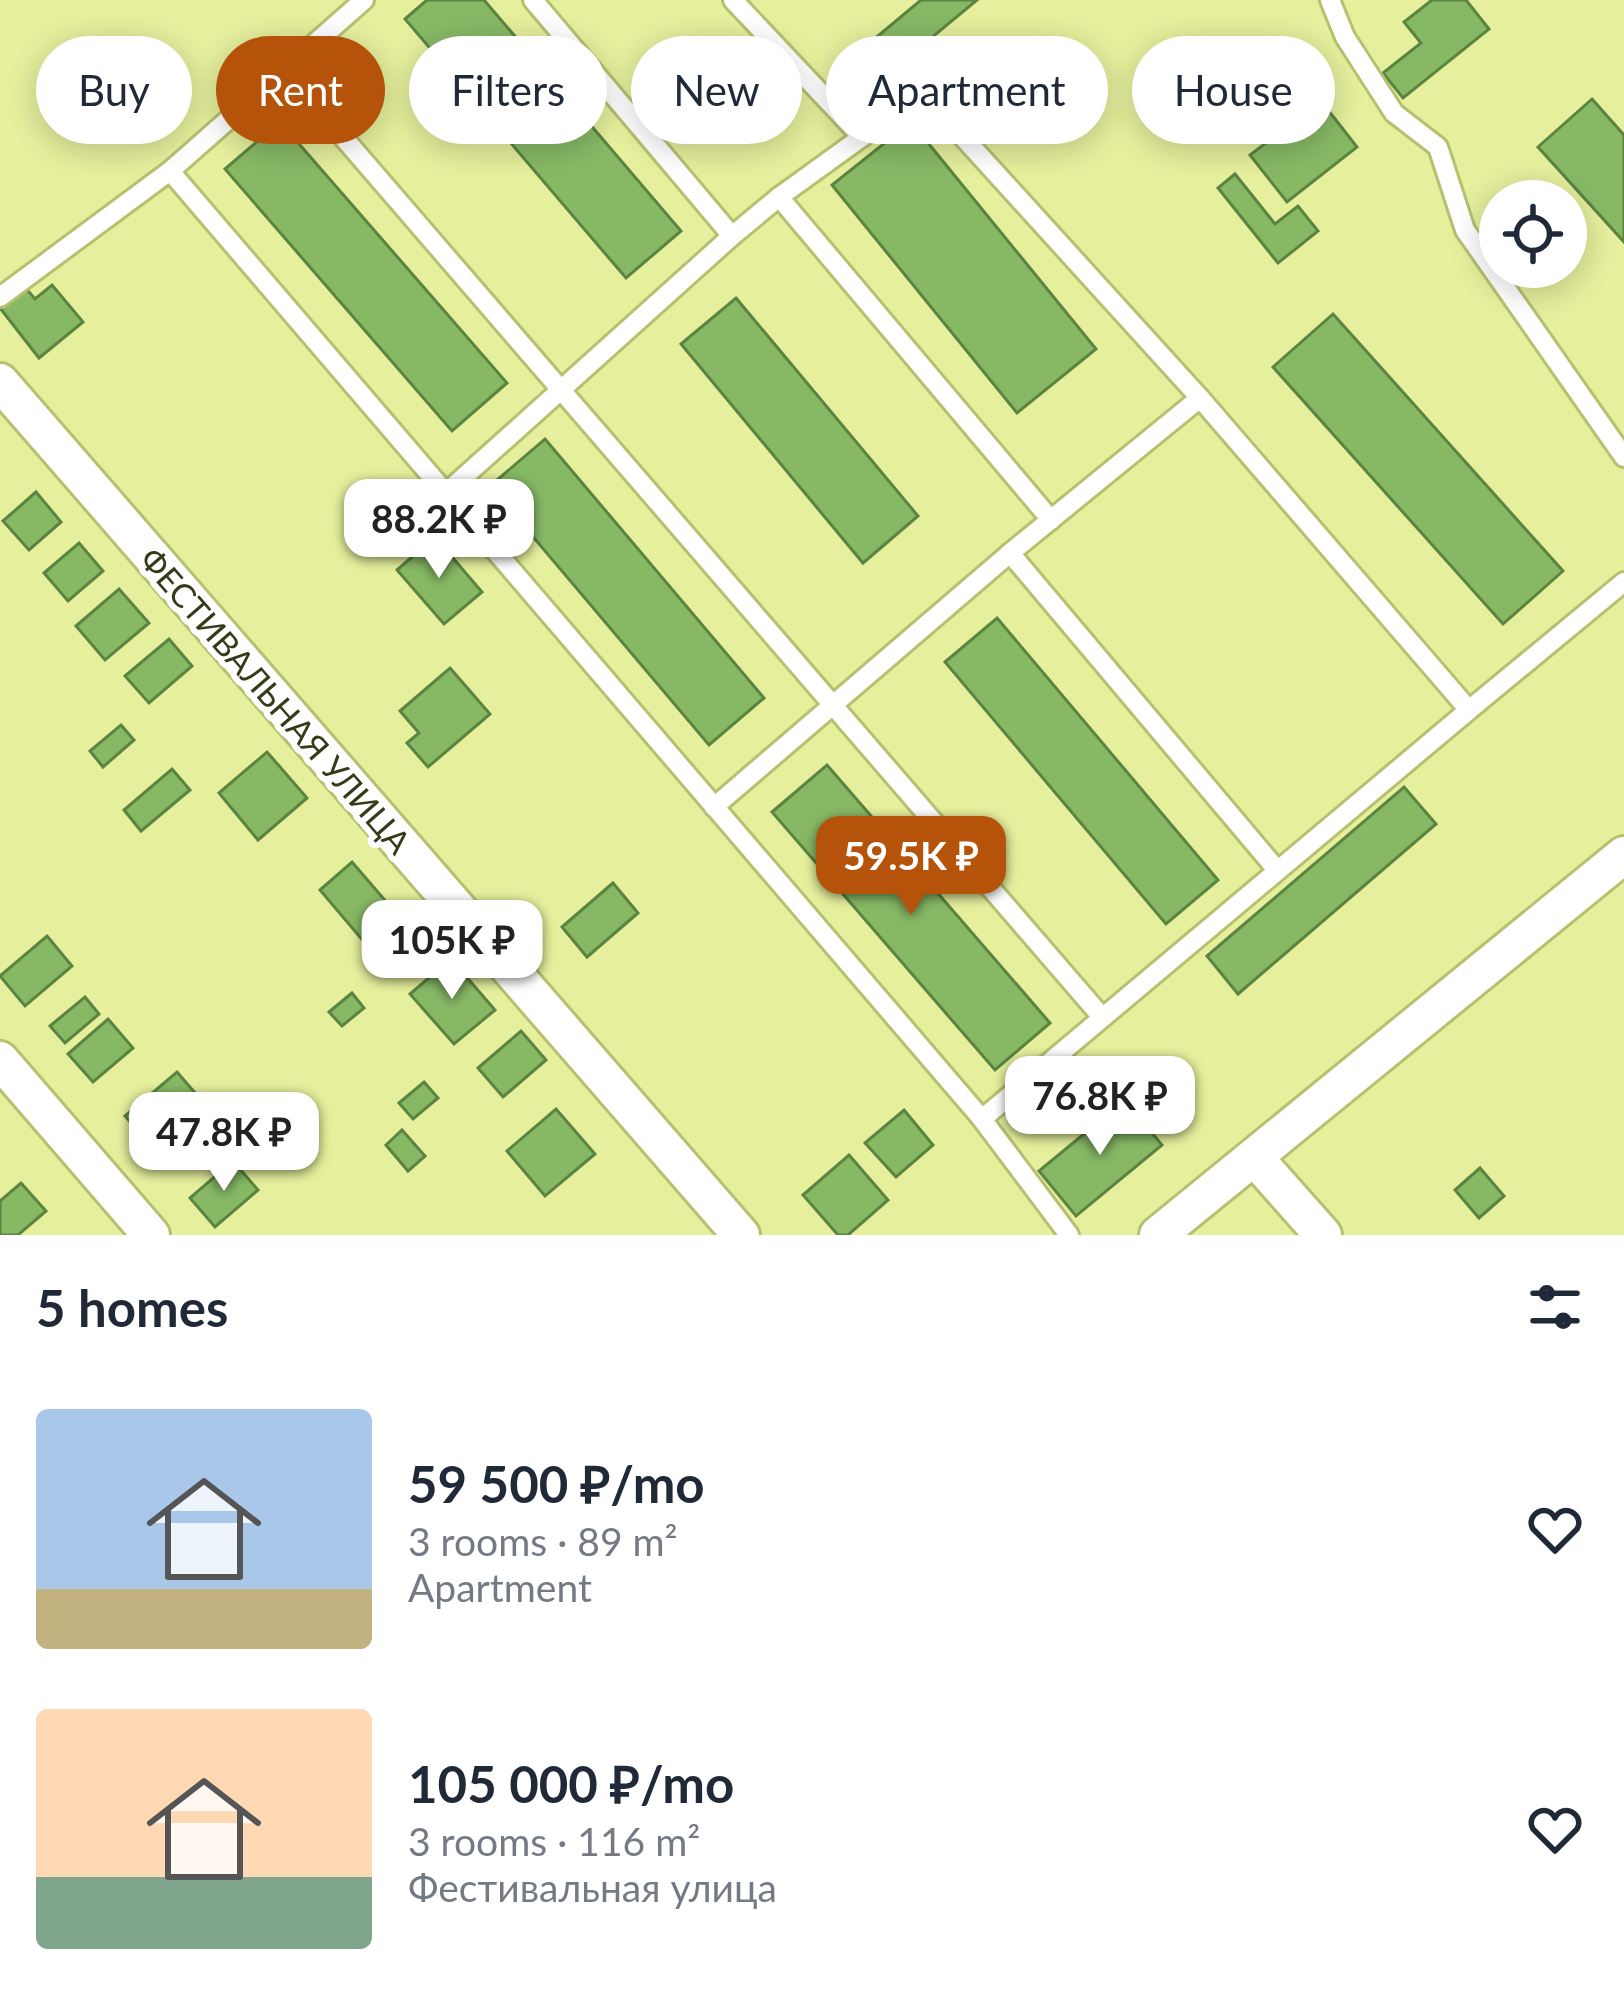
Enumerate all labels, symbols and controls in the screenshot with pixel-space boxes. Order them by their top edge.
chip: Buy [36,36,192,144]
chip: Rent [216,36,385,144]
chip: Filters [409,36,607,144]
chip: New [631,36,802,144]
chip: Apartment [826,36,1108,144]
chip: House [1132,36,1335,144]
map controls [1479,180,1587,288]
button: locate [1479,180,1587,288]
pin: 88.2K ₽ [328,479,550,581]
text: 88.2K ₽ [371,495,507,541]
street label: ФЕСТИВАЛЬНАЯ УЛИЦА [132,539,420,862]
pin: 59.5K ₽ [800,816,1022,918]
text: 59.5K ₽ [843,832,979,878]
pin: 105K ₽ [354,900,550,1002]
text: 105K ₽ [389,916,515,962]
pin: 76.8K ₽ [989,1056,1211,1158]
text: 76.8K ₽ [1032,1072,1168,1118]
pin: 47.8K ₽ [113,1092,335,1194]
text: 47.8K ₽ [156,1108,292,1154]
icon: filters [1522,1274,1588,1340]
text: 5 homes [36,1277,228,1338]
text: 59 500 ₽/mo [408,1453,705,1514]
icon: home [132,1457,276,1601]
icon: heart [1522,1496,1588,1562]
text: 3 rooms · 89 m² [408,1518,678,1564]
text: Apartment [408,1564,592,1610]
text: 105 000 ₽/mo [408,1753,734,1814]
icon: home [132,1757,276,1901]
icon: heart [1522,1796,1588,1862]
text: 3 rooms · 116 m² [408,1818,700,1864]
text: Фестивальная улица [408,1864,777,1910]

